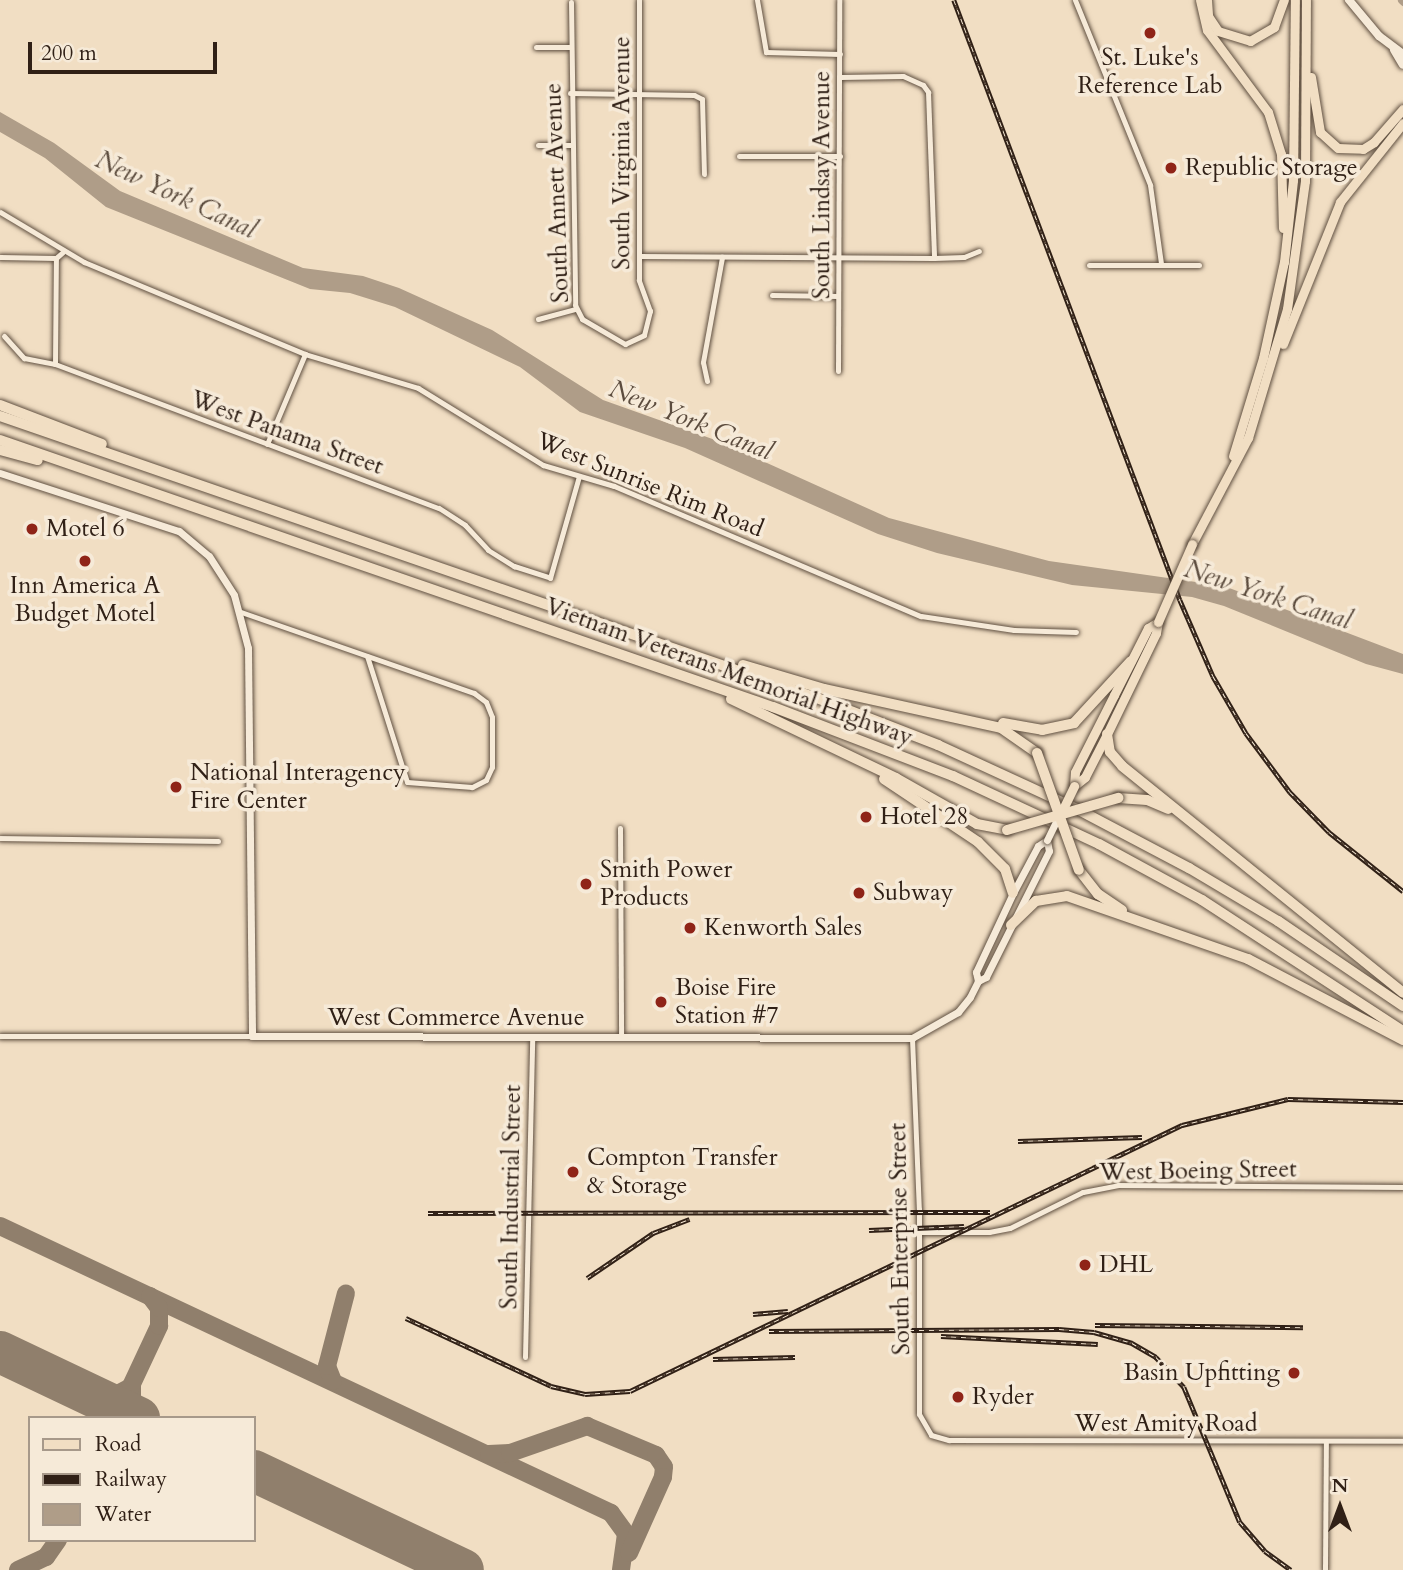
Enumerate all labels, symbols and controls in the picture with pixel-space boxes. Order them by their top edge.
marker: St. Luke's Reference Lab [1142,25,1158,41]
scale bar [32,28,220,72]
street label: South Virginia Avenue [608,36,636,270]
text: 200 m [41,39,97,68]
place label: St. Luke's Reference Lab [1077,44,1223,100]
street label: South Lindsay Avenue [808,71,836,299]
street label: South Annett Avenue [539,83,575,303]
water label: New York Canal [91,144,261,246]
place label: Republic Storage [1185,154,1358,182]
marker: Republic Storage [1163,160,1179,176]
water label: New York Canal [605,373,777,467]
street label: West Panama Street [187,385,387,481]
street label: West Sunrise Rim Road [532,426,768,544]
place label: Motel 6 [46,515,125,543]
marker: Motel 6 [24,521,40,537]
marker: Inn America A Budget Motel [77,553,93,569]
water label: New York Canal [1180,553,1356,637]
place label: Inn America A Budget Motel [10,572,160,628]
street label: Vietnam Veterans Memorial Highway [541,592,917,752]
place label: National Interagency Fire Center [190,759,406,815]
marker: National Interagency Fire Center [168,779,184,795]
place label: Hotel 28 [880,803,969,831]
marker: Hotel 28 [858,809,874,825]
place label: Smith Power Products [600,856,732,912]
marker: Smith Power Products [578,876,594,892]
place label: Subway [873,879,953,907]
marker: Subway [851,885,867,901]
place label: Kenworth Sales [704,914,862,942]
marker: Kenworth Sales [682,920,698,936]
place label: Boise Fire Station #7 [675,974,779,1030]
marker: Boise Fire Station #7 [653,994,669,1010]
street label: West Commerce Avenue [327,1004,585,1032]
street label: South Industrial Street [495,1084,527,1310]
street label: South Enterprise Street [884,1123,916,1355]
place label: Compton Transfer & Storage [587,1144,777,1200]
street label: West Boeing Street [1099,1155,1297,1187]
marker: Compton Transfer & Storage [565,1164,581,1180]
place label: DHL [1099,1251,1153,1279]
marker: DHL [1077,1257,1093,1273]
place label: Basin Upfitting [1124,1359,1280,1387]
marker: Basin Upfitting [1286,1365,1302,1381]
place label: Ryder [972,1383,1034,1411]
marker: Ryder [950,1389,966,1405]
street label: West Amity Road [1074,1410,1258,1438]
legend [28,1416,256,1542]
text: Road [95,1430,141,1459]
text: Railway [95,1465,167,1494]
north arrow [1305,1472,1375,1542]
text: N [1332,1473,1348,1499]
text: Water [95,1500,151,1529]

